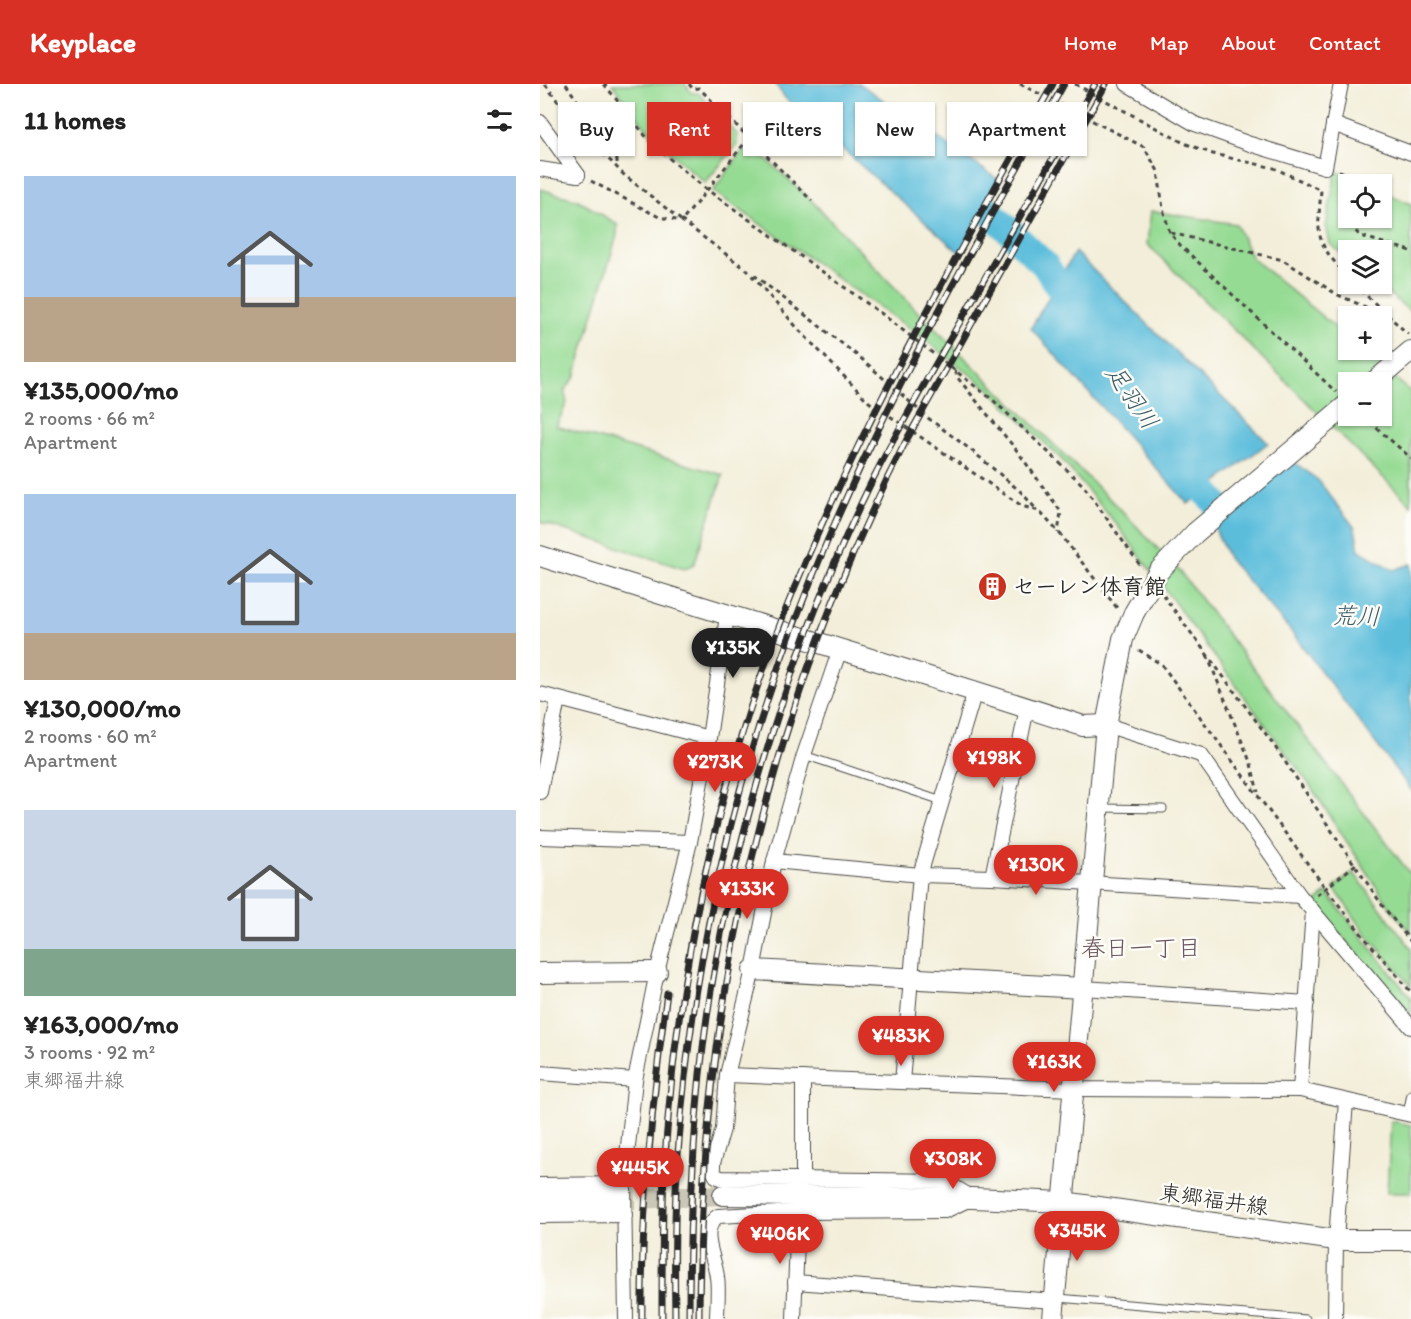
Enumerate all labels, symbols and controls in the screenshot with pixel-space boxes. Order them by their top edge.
text: Keyplace [30,25,136,59]
text: Home [1064,30,1117,55]
text: Map [1150,30,1189,55]
text: About [1222,30,1276,55]
text: Contact [1309,30,1381,55]
chip: Buy [558,102,635,156]
chip: Rent [647,102,731,156]
chip: Filters [743,102,843,156]
chip: New [855,102,935,156]
chip: Apartment [947,102,1087,156]
text: 11 homes [24,104,126,136]
icon: filters [483,104,516,137]
map controls [1338,174,1392,426]
button: locate [1338,174,1392,228]
icon: home [216,215,324,323]
button: layers [1338,240,1392,294]
button: + [1338,306,1392,360]
water label: 足羽川 [1100,359,1165,435]
button: − [1338,372,1392,426]
text: ¥135,000/mo [24,374,179,406]
text: 2 rooms · 66 m² [24,406,155,430]
text: Apartment [24,430,117,454]
icon: home [216,533,324,641]
building icon: セーレン体育館 [976,570,1008,602]
place label: セーレン体育館 [1013,573,1166,600]
water label: 荒川 [1332,600,1381,631]
pin: ¥135K [691,628,775,679]
text: ¥135K [706,635,760,659]
text: ¥130,000/mo [24,692,181,724]
text: 2 rooms · 60 m² [24,724,157,748]
pin: ¥198K [952,738,1036,789]
pin: ¥273K [673,742,757,793]
text: ¥198K [967,745,1021,769]
text: Apartment [24,748,117,772]
text: ¥273K [687,749,743,773]
pin: ¥130K [994,845,1078,896]
icon: home [216,849,324,957]
text: ¥130K [1008,852,1064,876]
pin: ¥133K [705,869,789,920]
text: ¥133K [719,876,775,900]
district label: 春日一丁目 [1081,933,1201,962]
text: ¥163,000/mo [24,1008,179,1040]
pin: ¥483K [859,1016,943,1067]
text: ¥483K [872,1023,930,1047]
text: 3 rooms · 92 m² [24,1040,155,1064]
pin: ¥163K [1012,1042,1096,1093]
text: ¥163K [1027,1049,1081,1073]
text: 東郷福井線 [24,1068,124,1092]
pin: ¥308K [911,1139,995,1190]
text: ¥308K [924,1146,982,1170]
pin: ¥445K [598,1148,682,1199]
text: ¥445K [611,1155,669,1179]
street label: 東郷福井線 [1158,1178,1270,1221]
pin: ¥345K [1035,1211,1119,1262]
pin: ¥406K [738,1214,822,1265]
text: ¥345K [1048,1218,1106,1242]
text: ¥406K [751,1221,809,1245]

